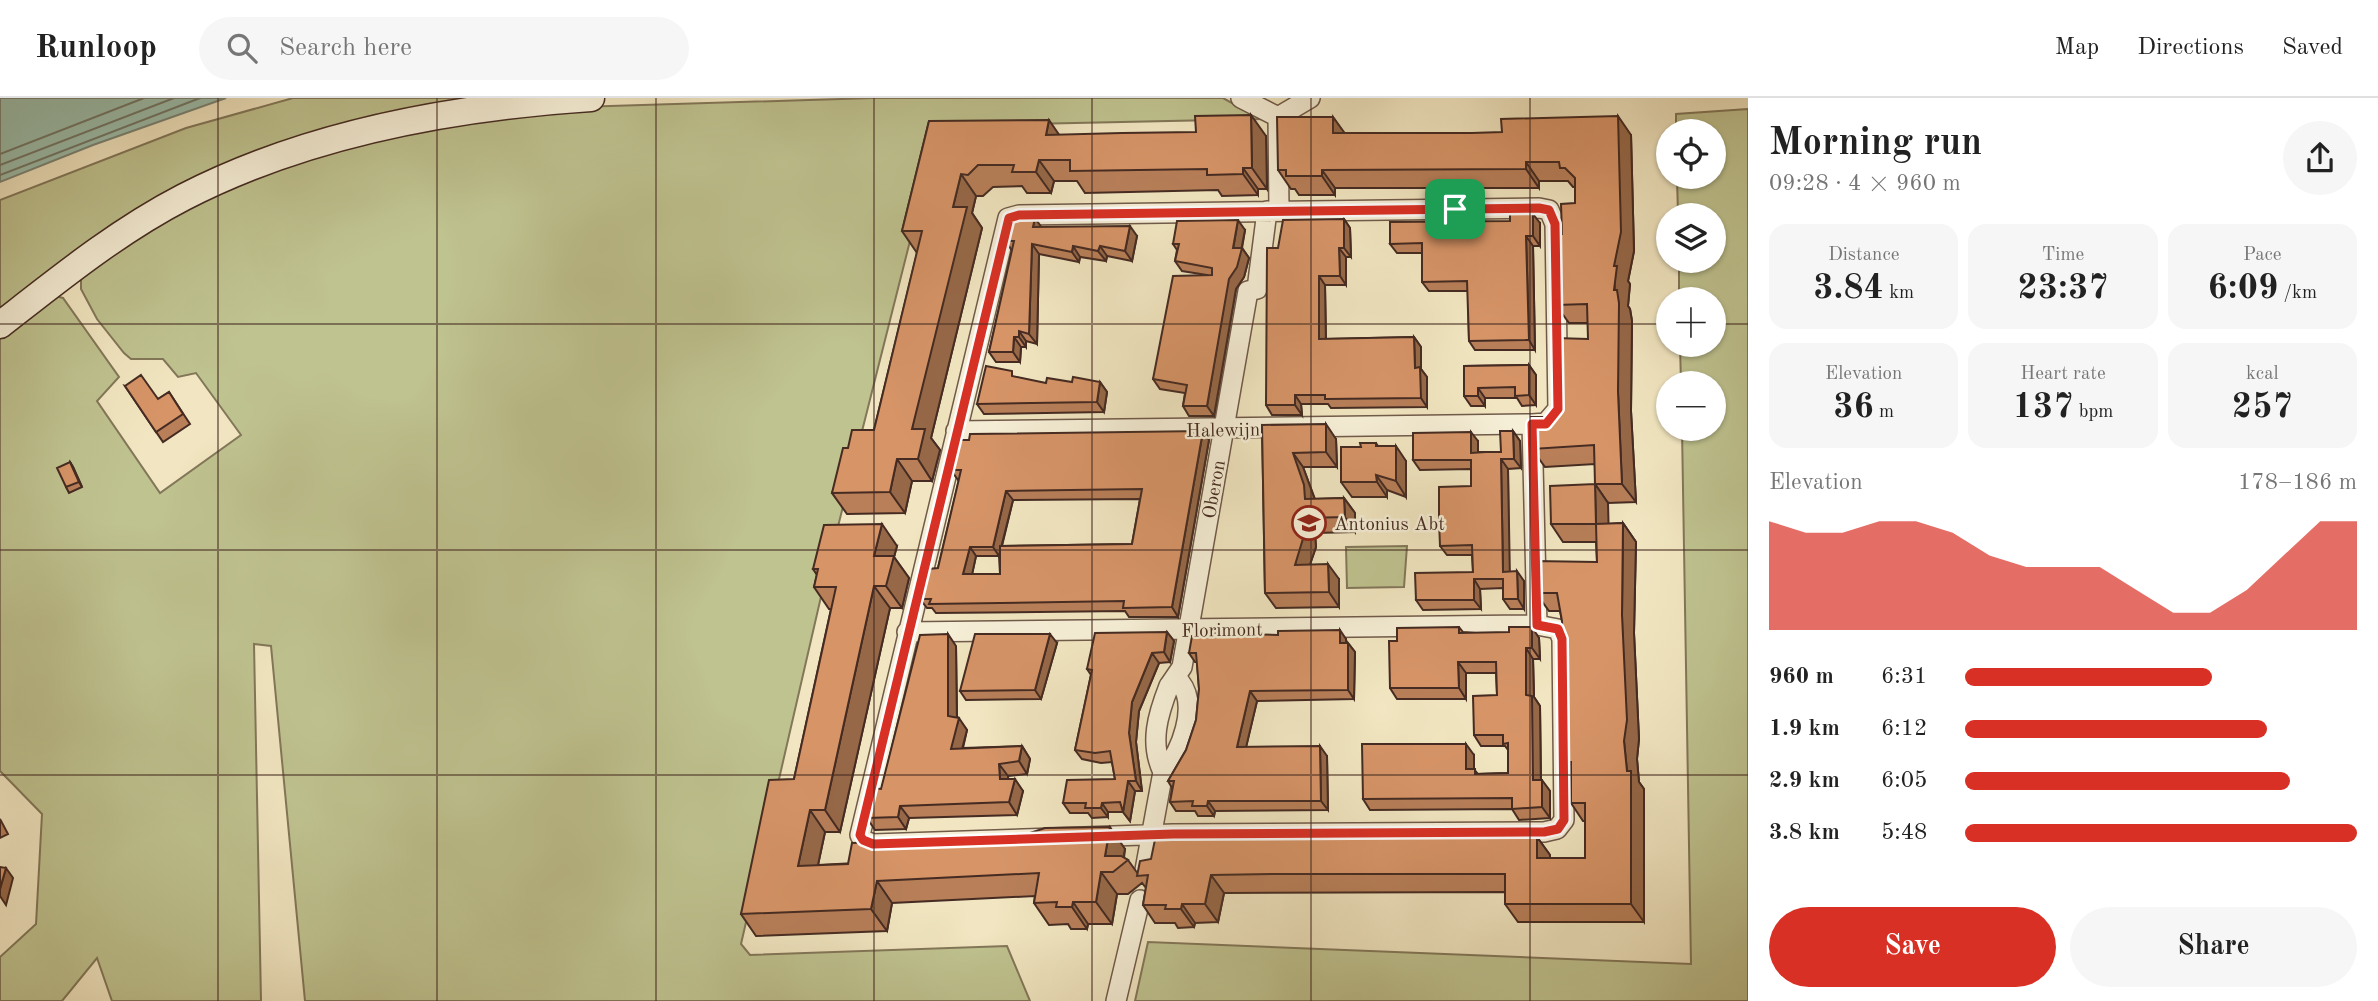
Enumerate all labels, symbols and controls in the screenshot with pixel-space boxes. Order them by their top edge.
search box [199,17,689,80]
icon: search [223,29,261,67]
text: Runloop [35,32,157,65]
text: Search here [279,35,412,61]
text: Map [2055,36,2099,60]
text: Directions [2137,36,2244,60]
text: Saved [2282,36,2343,60]
map controls [1656,119,1726,441]
button: locate [1656,119,1726,189]
button: share [2283,121,2357,195]
text: Morning run [1769,125,1982,163]
text: 09:28 · 4 × 960 m [1769,172,1961,195]
pin [1425,179,1485,239]
icon: arrive [1436,190,1474,228]
button: layers [1656,203,1726,273]
text: Distance [1828,246,1899,265]
text: Time [2042,246,2084,265]
text: Pace [2243,246,2282,265]
text: 3.84 [1813,271,1884,306]
text: 23:37 [2017,271,2109,306]
text: 6:09 [2208,271,2278,306]
text: km [1884,284,1914,303]
text: /km [2278,284,2317,303]
button: + [1656,287,1726,357]
text: Elevation [1825,365,1902,384]
text: Heart rate [2020,365,2106,384]
text: kcal [2246,365,2279,384]
button: − [1656,371,1726,441]
text: 36 [1833,390,1874,425]
text: 137 [2013,390,2073,425]
text: 257 [2232,390,2293,425]
text: m [1874,403,1894,422]
text: bpm [2073,403,2113,422]
street label: Halewijn [1186,421,1260,442]
street label: Oberon [1201,459,1230,520]
text: Elevation [1769,471,1863,494]
text: 178–186 m [2238,471,2357,494]
school or university icon: Antonius Abt [1290,504,1328,542]
place label: Antonius Abt [1334,516,1445,535]
street label: Florimont [1181,621,1263,642]
text: 960 m [1769,665,1834,688]
text: 6:31 [1881,665,1927,688]
text: 1.9 km [1769,717,1840,740]
text: 6:12 [1881,717,1927,740]
text: 2.9 km [1769,769,1840,792]
text: 6:05 [1881,769,1927,792]
text: 3.8 km [1769,821,1840,844]
text: 5:48 [1881,821,1927,844]
button: Save [1769,907,2056,987]
button: Share [2070,907,2357,987]

